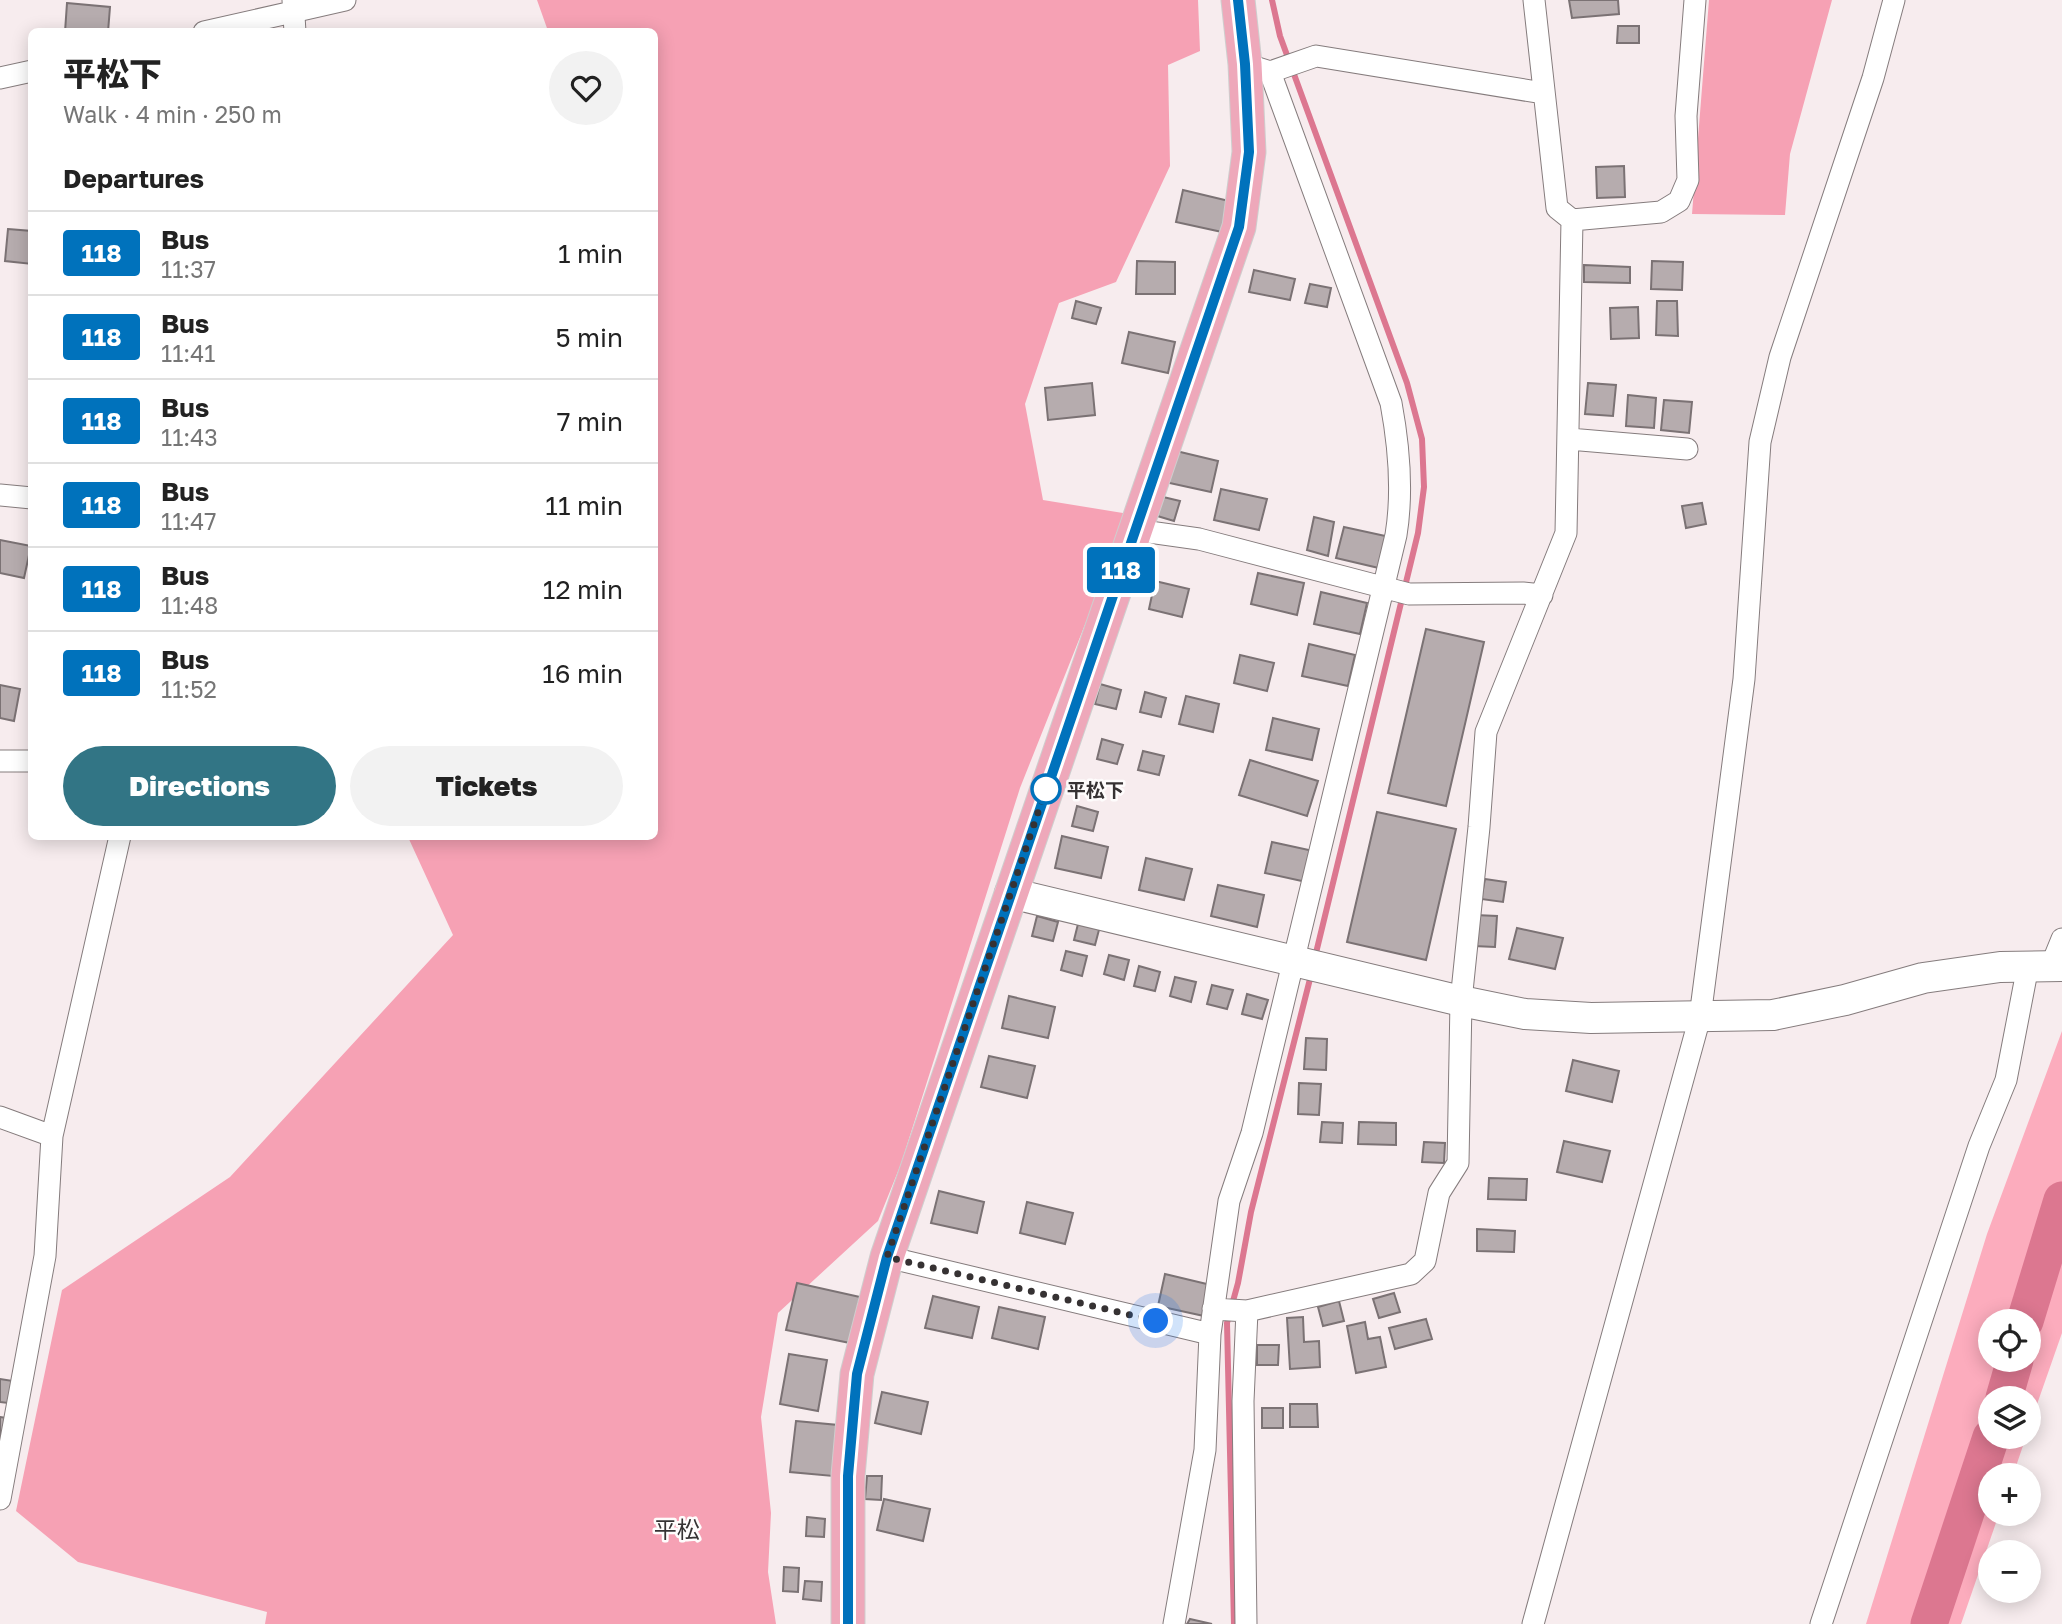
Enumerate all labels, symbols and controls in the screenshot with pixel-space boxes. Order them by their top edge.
button: heart [549,51,623,125]
text: 平松下 [63,54,162,93]
text: Walk · 4 min · 250 m [63,100,282,128]
text: Departures [63,163,204,194]
text: Bus [161,224,209,255]
text: 118 [81,238,122,267]
text: 1 min [558,238,623,269]
text: 11:37 [161,255,216,283]
text: Bus [161,308,209,339]
text: 118 [81,322,122,351]
text: 5 min [555,322,623,353]
text: 11:41 [161,339,215,367]
text: Bus [161,392,209,423]
text: 118 [81,406,122,435]
text: 7 min [557,406,623,437]
text: 11:43 [161,423,218,451]
text: Bus [161,476,209,507]
text: 118 [81,490,122,519]
text: 11 min [545,490,623,521]
text: 11:47 [161,507,216,535]
line badge: 118 [1081,547,1161,593]
text: 118 [1101,555,1141,584]
text: Bus [161,560,209,591]
text: 118 [81,574,122,603]
text: 12 min [543,574,623,605]
text: 11:48 [161,591,218,619]
text: Bus [161,644,209,675]
text: 118 [81,658,122,687]
text: 16 min [542,658,623,689]
text: 11:52 [161,675,217,703]
button: Directions [63,746,336,826]
button: Tickets [350,746,623,826]
marker: 平松下 [1031,774,1061,804]
place label: 平松下 [1067,778,1124,801]
your location [1138,1303,1173,1338]
map controls [1978,1309,2041,1603]
button: locate [1978,1309,2041,1372]
button: layers [1978,1386,2041,1449]
button: + [1978,1463,2041,1526]
district label: 平松 [654,1515,700,1543]
button: − [1978,1540,2041,1603]

